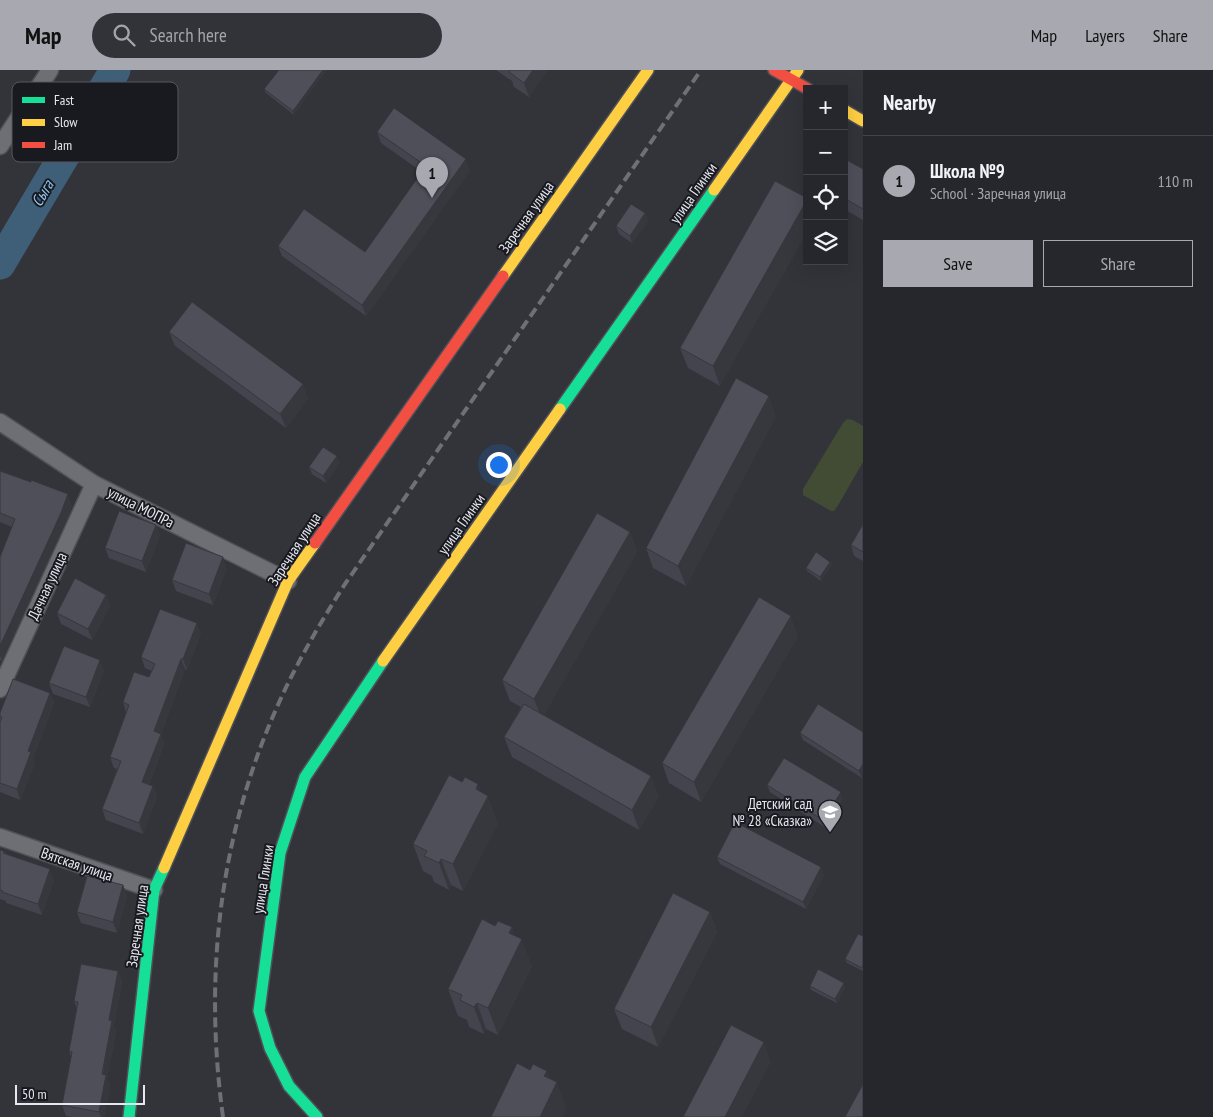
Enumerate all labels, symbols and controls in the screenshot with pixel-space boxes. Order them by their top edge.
search box [92,13,442,58]
text: Map [25,20,62,51]
icon: search [110,21,138,49]
text: Search here [150,23,227,47]
text: Map [1031,24,1057,47]
text: Layers [1085,24,1125,47]
text: Share [1153,24,1188,47]
legend [12,82,178,162]
map controls [803,85,848,265]
button: + [803,85,848,130]
text: Nearby [883,89,936,116]
text: Fast [54,91,74,109]
text: Slow [54,113,78,131]
button: − [803,130,848,175]
text: Jam [53,136,72,154]
pin: 1 [416,157,448,198]
street label: улица Глинки [665,159,721,227]
text: Школа №9 [930,159,1005,183]
text: 1 [895,171,903,191]
text: 110 m [1158,171,1193,191]
water label: Сыга [26,175,58,210]
button: locate [803,175,848,220]
street label: Заречная улица [494,177,558,257]
text: School · Заречная улица [930,183,1066,203]
button: layers [803,220,848,265]
button: Save [883,240,1033,287]
button: Share [1043,240,1193,287]
your location [486,452,512,478]
street label: улица МОПРа [105,482,177,532]
street label: улица Глинки [433,490,489,558]
street label: Заречная улица [263,509,325,589]
street label: Дачная улица [23,549,71,623]
place label: Детский сад № 28 «Сказка» [732,794,812,830]
school or university icon: Детский сад № 28 «Сказка» [817,799,843,833]
street label: Вятская улица [39,843,115,885]
street label: улица Глинки [248,843,278,915]
street label: Заречная улица [122,883,152,969]
scale bar [15,1082,145,1105]
text: 50 m [22,1085,47,1103]

